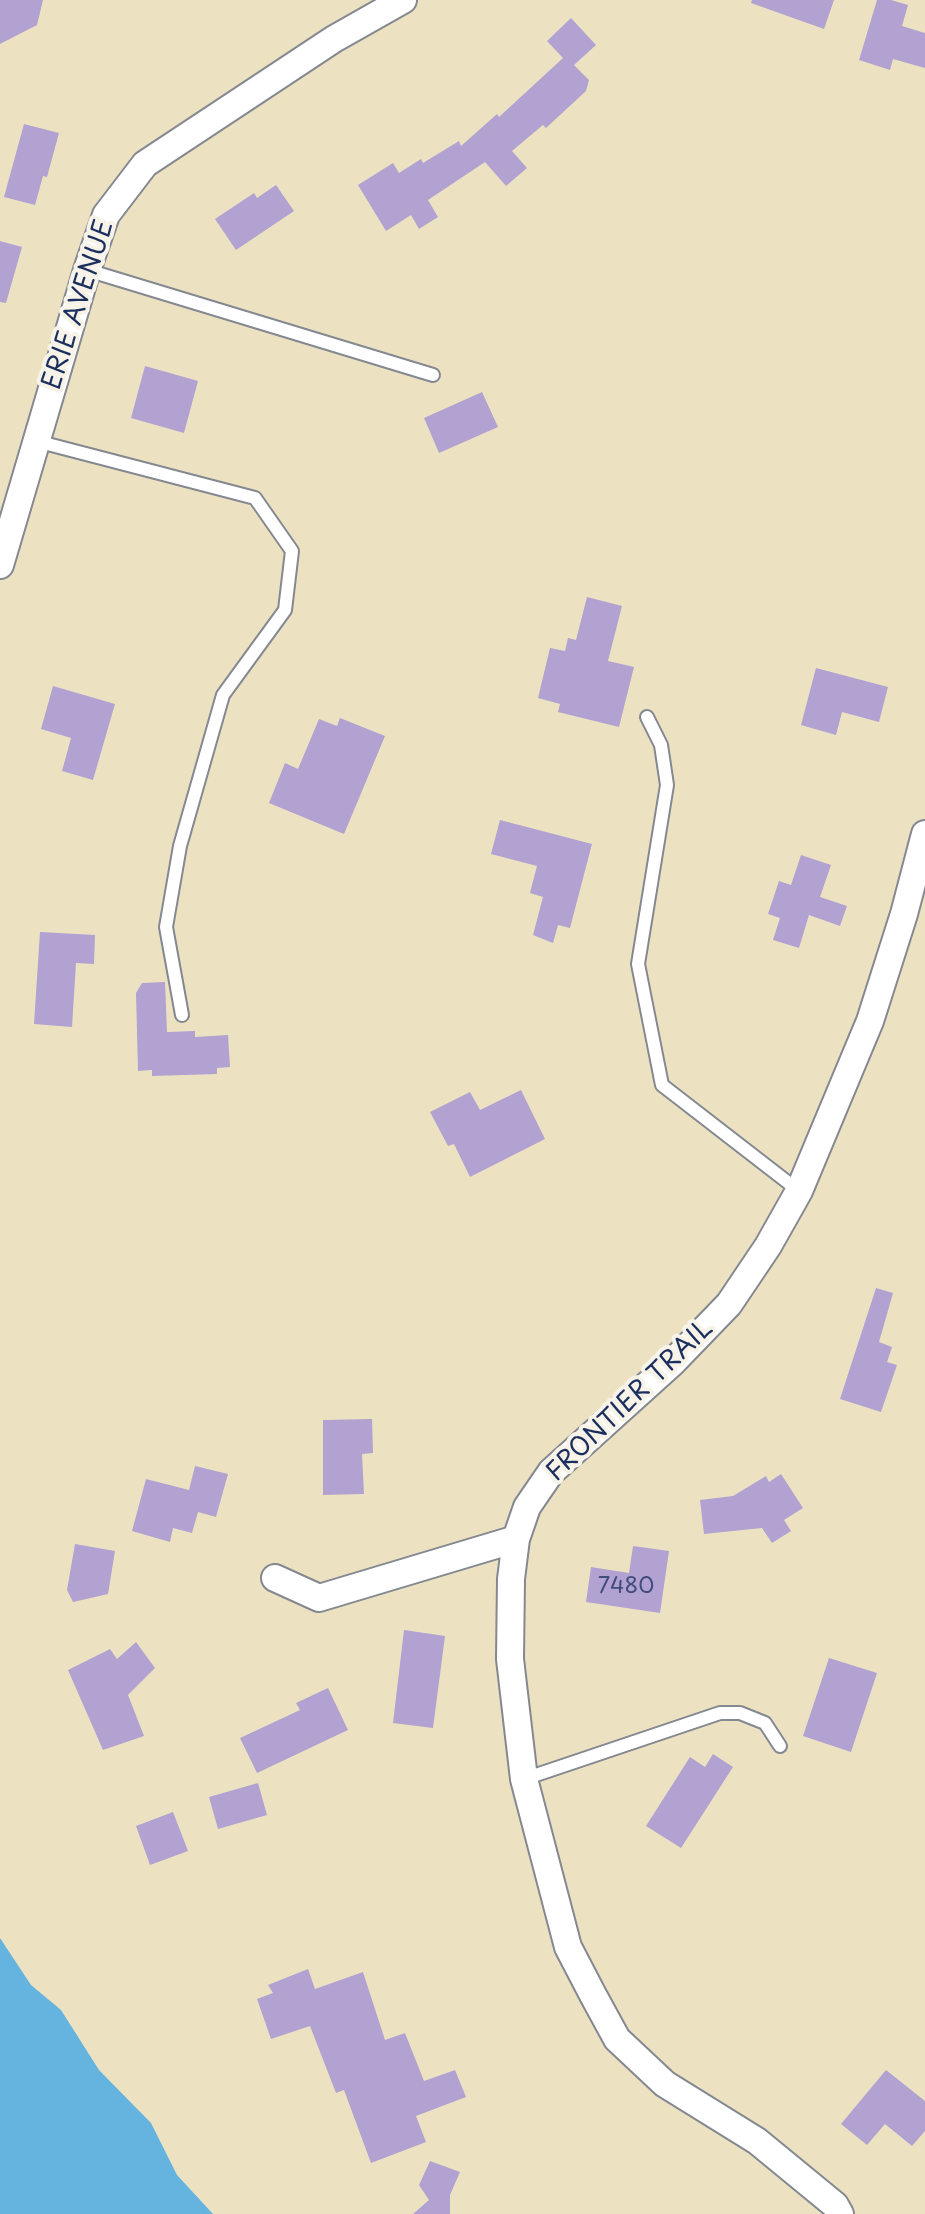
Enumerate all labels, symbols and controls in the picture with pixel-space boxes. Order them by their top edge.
street label: ERIE AVENUE [37,216,121,394]
street label: FRONTIER TRAIL [540,1314,720,1488]
house number: 7480 [598,1574,654,1600]

